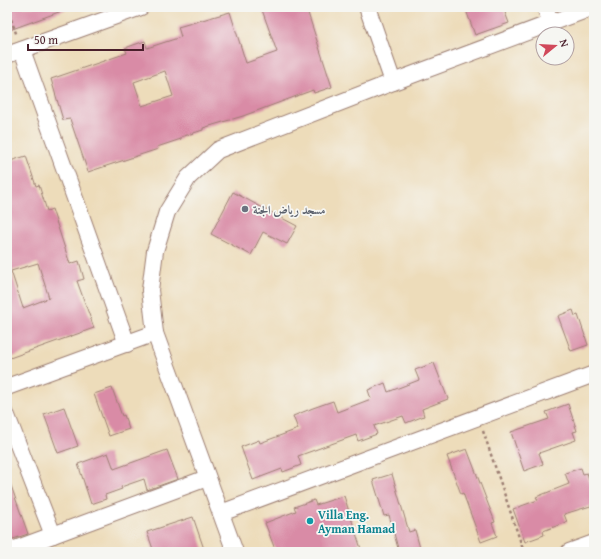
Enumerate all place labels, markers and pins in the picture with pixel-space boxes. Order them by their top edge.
place label: مسجد رياض الجنة [253,201,326,218]
marker: مسجد رياض الجنة [240,204,250,214]
place label: Villa Eng. Ayman Hamad [318,506,395,537]
marker: Villa Eng. Ayman Hamad [305,516,315,526]

